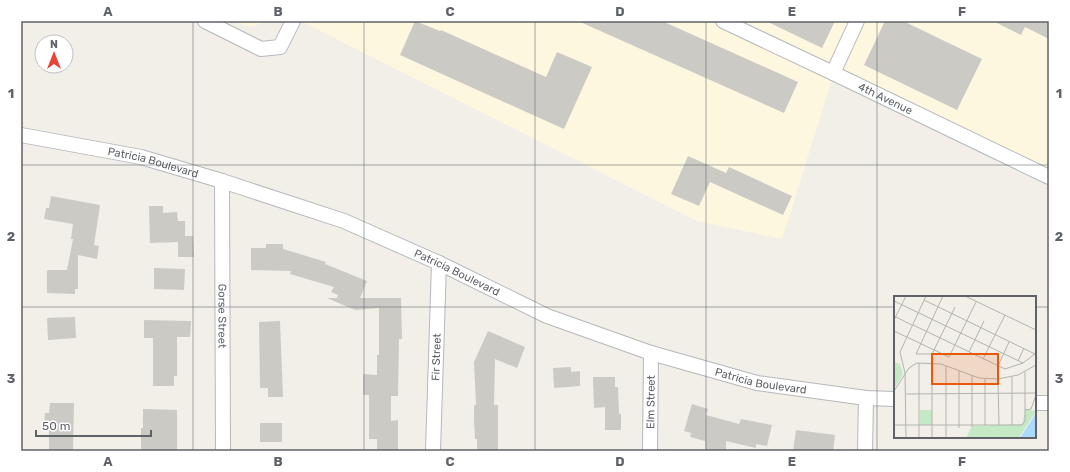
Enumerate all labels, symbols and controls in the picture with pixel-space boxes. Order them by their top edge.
text: A [103,4,113,19]
text: B [273,4,283,19]
text: C [445,4,455,19]
text: D [615,4,625,19]
text: E [788,4,796,19]
text: F [958,4,966,19]
north arrow [34,34,74,74]
text: N [50,38,58,51]
street label: 4th Avenue [856,80,915,117]
text: 1 [8,86,14,101]
text: 1 [1056,86,1062,101]
street label: Patricia Boulevard [107,145,200,180]
text: 2 [7,229,15,244]
text: 2 [1055,229,1063,244]
street label: Patricia Boulevard [412,246,502,298]
street label: Gorse Street [216,284,229,349]
inset map [894,296,1036,438]
street label: Fir Street [429,332,443,381]
street label: Patricia Boulevard [714,365,807,396]
text: 3 [7,371,16,386]
text: 3 [1055,371,1064,386]
street label: Elm Street [644,374,657,429]
scale bar [36,412,151,438]
text: 50 m [42,419,70,433]
text: A [103,454,113,469]
text: B [273,454,283,469]
text: C [445,454,455,469]
text: D [615,454,625,469]
text: E [788,454,796,469]
text: F [958,454,966,469]

